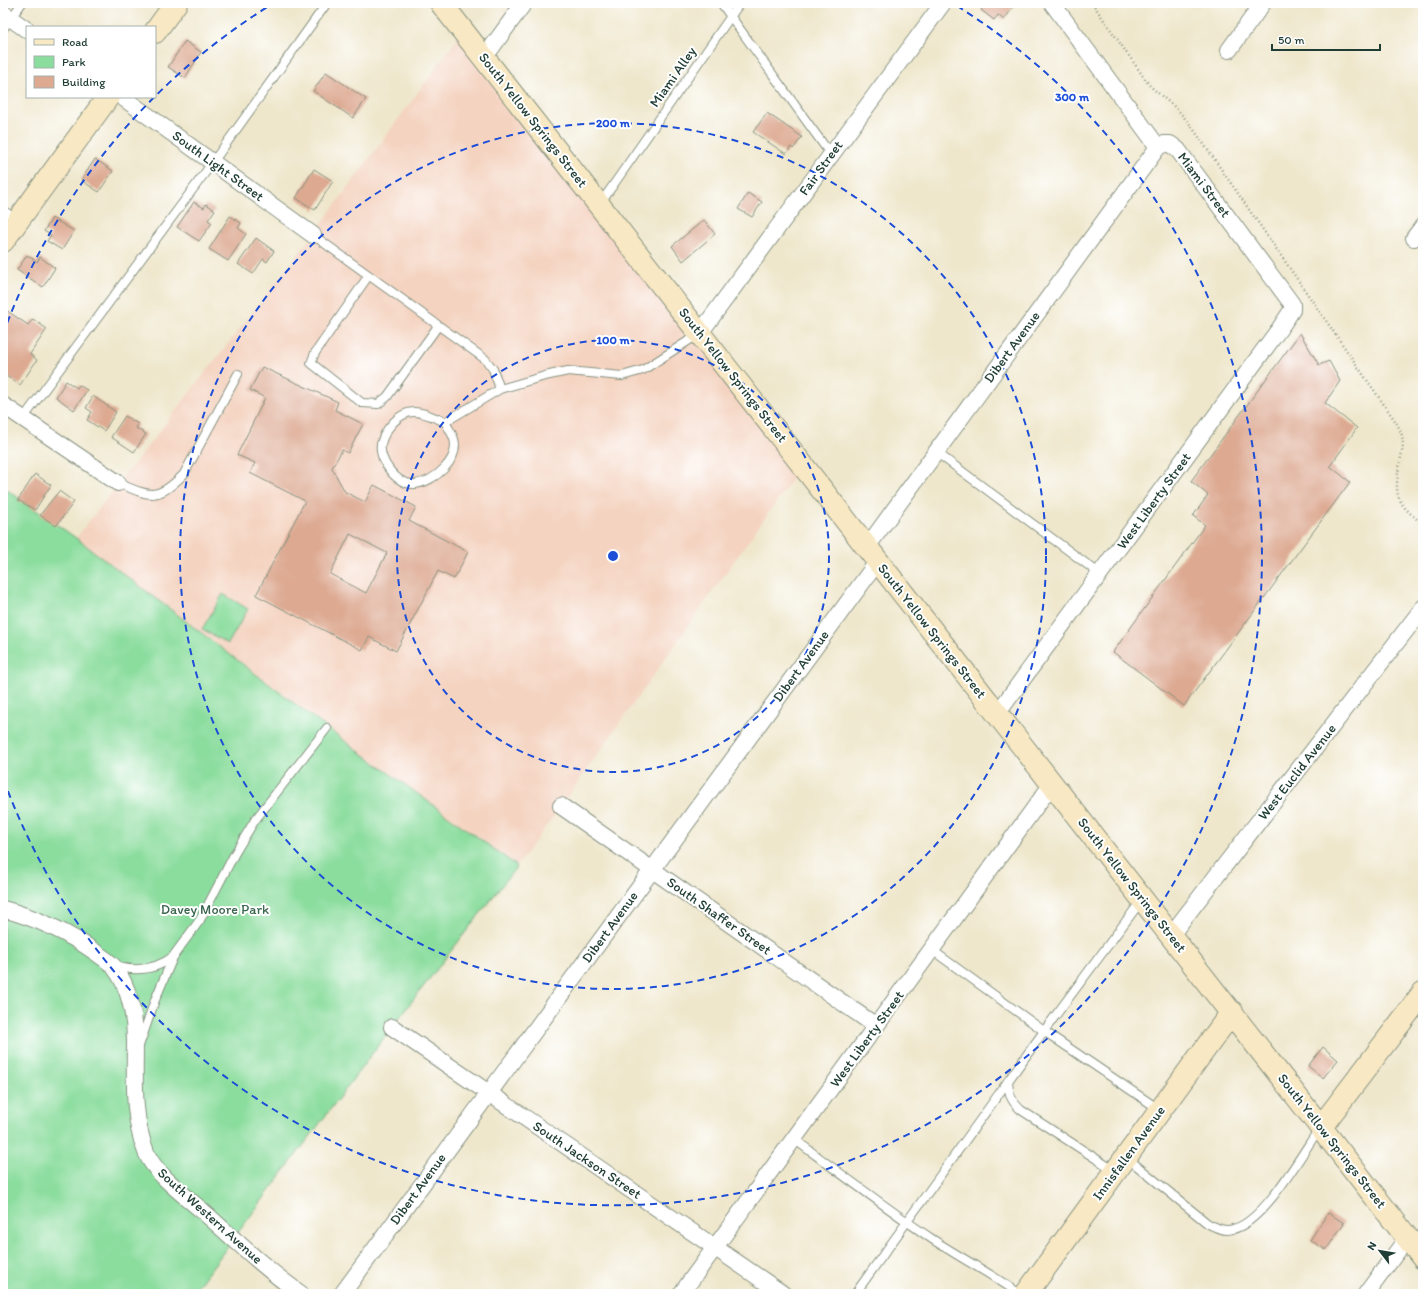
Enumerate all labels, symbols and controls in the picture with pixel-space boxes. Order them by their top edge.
legend [26,26,156,98]
scale bar [1272,26,1380,52]
text: 50 m [1278,33,1304,47]
text: Road [62,35,88,49]
street label: Miami Alley [646,43,700,111]
street label: South Yellow Springs Street [475,49,591,191]
text: Park [62,55,86,69]
text: Building [62,75,106,89]
text: 300 m [1055,90,1090,104]
text: 200 m [596,116,631,130]
street label: South Light Street [169,127,267,205]
street label: Fair Street [795,137,847,199]
street label: Miami Street [1174,149,1234,221]
street label: South Yellow Springs Street [675,304,791,446]
street label: Dibert Avenue [980,308,1044,386]
text: 100 m [596,333,630,347]
street label: West Liberty Street [1113,449,1195,553]
centre of rings [606,549,620,563]
street label: South Yellow Springs Street [874,560,990,702]
street label: Dibert Avenue [769,627,833,705]
street label: West Euclid Avenue [1254,720,1340,823]
street label: South Yellow Springs Street [1074,814,1190,956]
street label: South Shaffer Street [663,874,775,958]
street label: Dibert Avenue [578,888,642,966]
park label: Davey Moore Park [161,901,269,918]
street label: West Liberty Street [826,987,908,1091]
street label: South Yellow Springs Street [1274,1070,1390,1212]
street label: Innisfallen Avenue [1089,1102,1169,1204]
street label: South Jackson Street [529,1117,645,1203]
street label: Dibert Avenue [386,1150,450,1228]
street label: South Western Avenue [154,1164,266,1268]
north arrow [1360,1231,1400,1271]
text: N [1364,1240,1379,1253]

